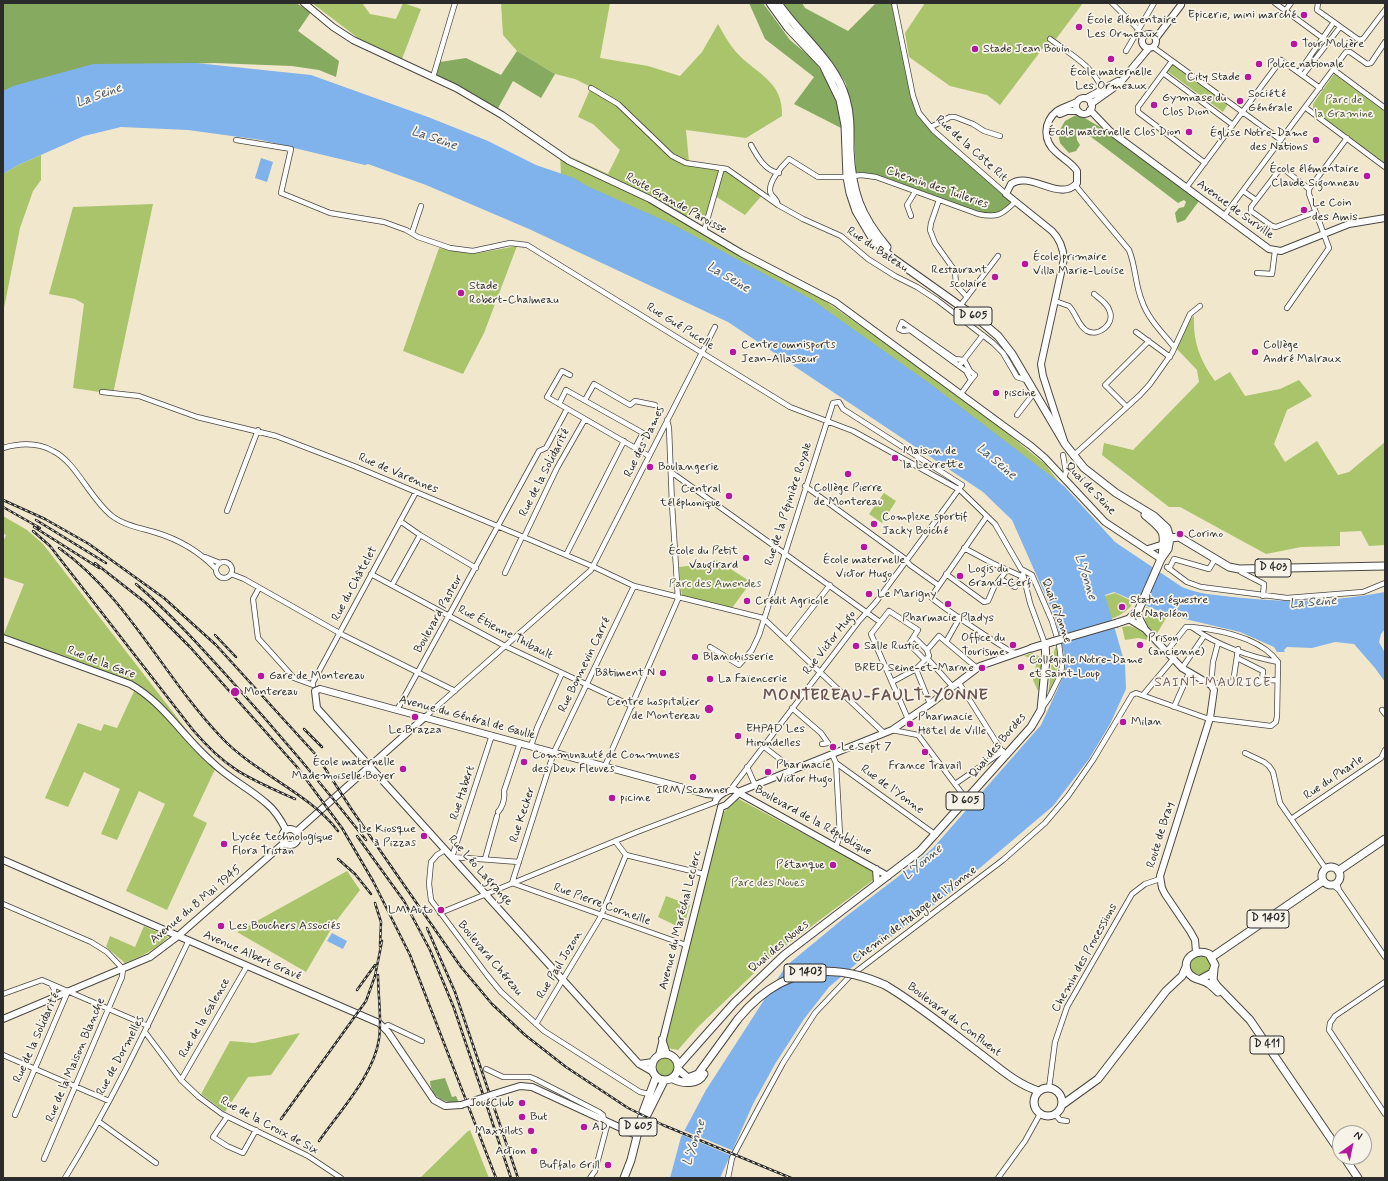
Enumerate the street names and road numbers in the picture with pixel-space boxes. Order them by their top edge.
street label: Rue de la Côte Rit [932,113,1010,185]
street label: Chemin des Tuileries [884,164,990,212]
street label: Route Grande Paroisse [623,170,729,238]
street label: Avenue de Surville [1193,177,1277,243]
street label: Rue du Bateau [844,224,910,276]
street label: Rue Gué Pucelle [643,300,717,354]
road number: D 605 [954,307,992,325]
street label: Rue des Dames [622,404,668,480]
street label: Rue de la Solidarité [517,427,573,519]
street label: Rue de la Pépinière Royale [762,440,816,568]
street label: Rue de Varennes [356,451,440,497]
street label: Quai de Seine [1061,460,1119,518]
street label: Rue du Châtelet [329,544,381,624]
road number: D 403 [1255,559,1291,577]
street label: Boulevard Pasteur [411,572,467,656]
street label: Quai d'Yonne [1038,577,1074,645]
street label: Rue Étienne Thibault [455,603,555,663]
street label: Rue Victor Hugo [800,608,860,678]
street label: Rue Bonnevin Carré [556,615,614,715]
street label: Rue de la Gare [65,643,137,683]
street label: Avenue du Général de Gaulle [397,693,537,743]
street label: Quai des Bordes [967,711,1029,781]
street label: Rue du Pharle [1301,753,1367,803]
street label: Rue de l'Yonne [858,762,926,818]
street label: Rue Habert [447,764,479,822]
street label: Boulevard de la République [752,783,874,859]
street label: Rue Kecker [507,785,539,845]
road number: D 605 [946,792,984,810]
street label: Route de Bray [1144,800,1178,870]
street label: Rue Léo Lagrange [445,833,515,909]
street label: Avenue du Maréchal Leclerc [657,849,705,991]
street label: Avenue du 8 Mai 1945 [148,863,244,947]
street label: Chemin de Halage de l'Yonne [850,864,980,966]
street label: Rue Pierre Corneille [551,881,653,929]
street label: Chemin des Processions [1049,901,1121,1015]
road number: D 1403 [1247,910,1289,928]
street label: Boulevard Chéreau [454,918,526,1000]
street label: Quai des Noues [746,918,812,976]
street label: Avenue Albert Gravé [201,928,303,984]
street label: Rue Paul Jozon [534,928,586,1002]
road number: D 1403 [784,964,826,982]
street label: Rue de la Galence [176,975,234,1061]
street label: Boulevard du Confluent [904,980,1004,1060]
street label: Rue de la Solidarité [11,991,63,1085]
street label: Rue de la Maison Blanche [43,996,109,1124]
street label: Rue de Dormelles [94,1013,148,1099]
road number: D 411 [1250,1036,1284,1054]
street label: Rue de la Croix de Six [217,1094,321,1158]
road number: D 605 [619,1118,657,1136]

